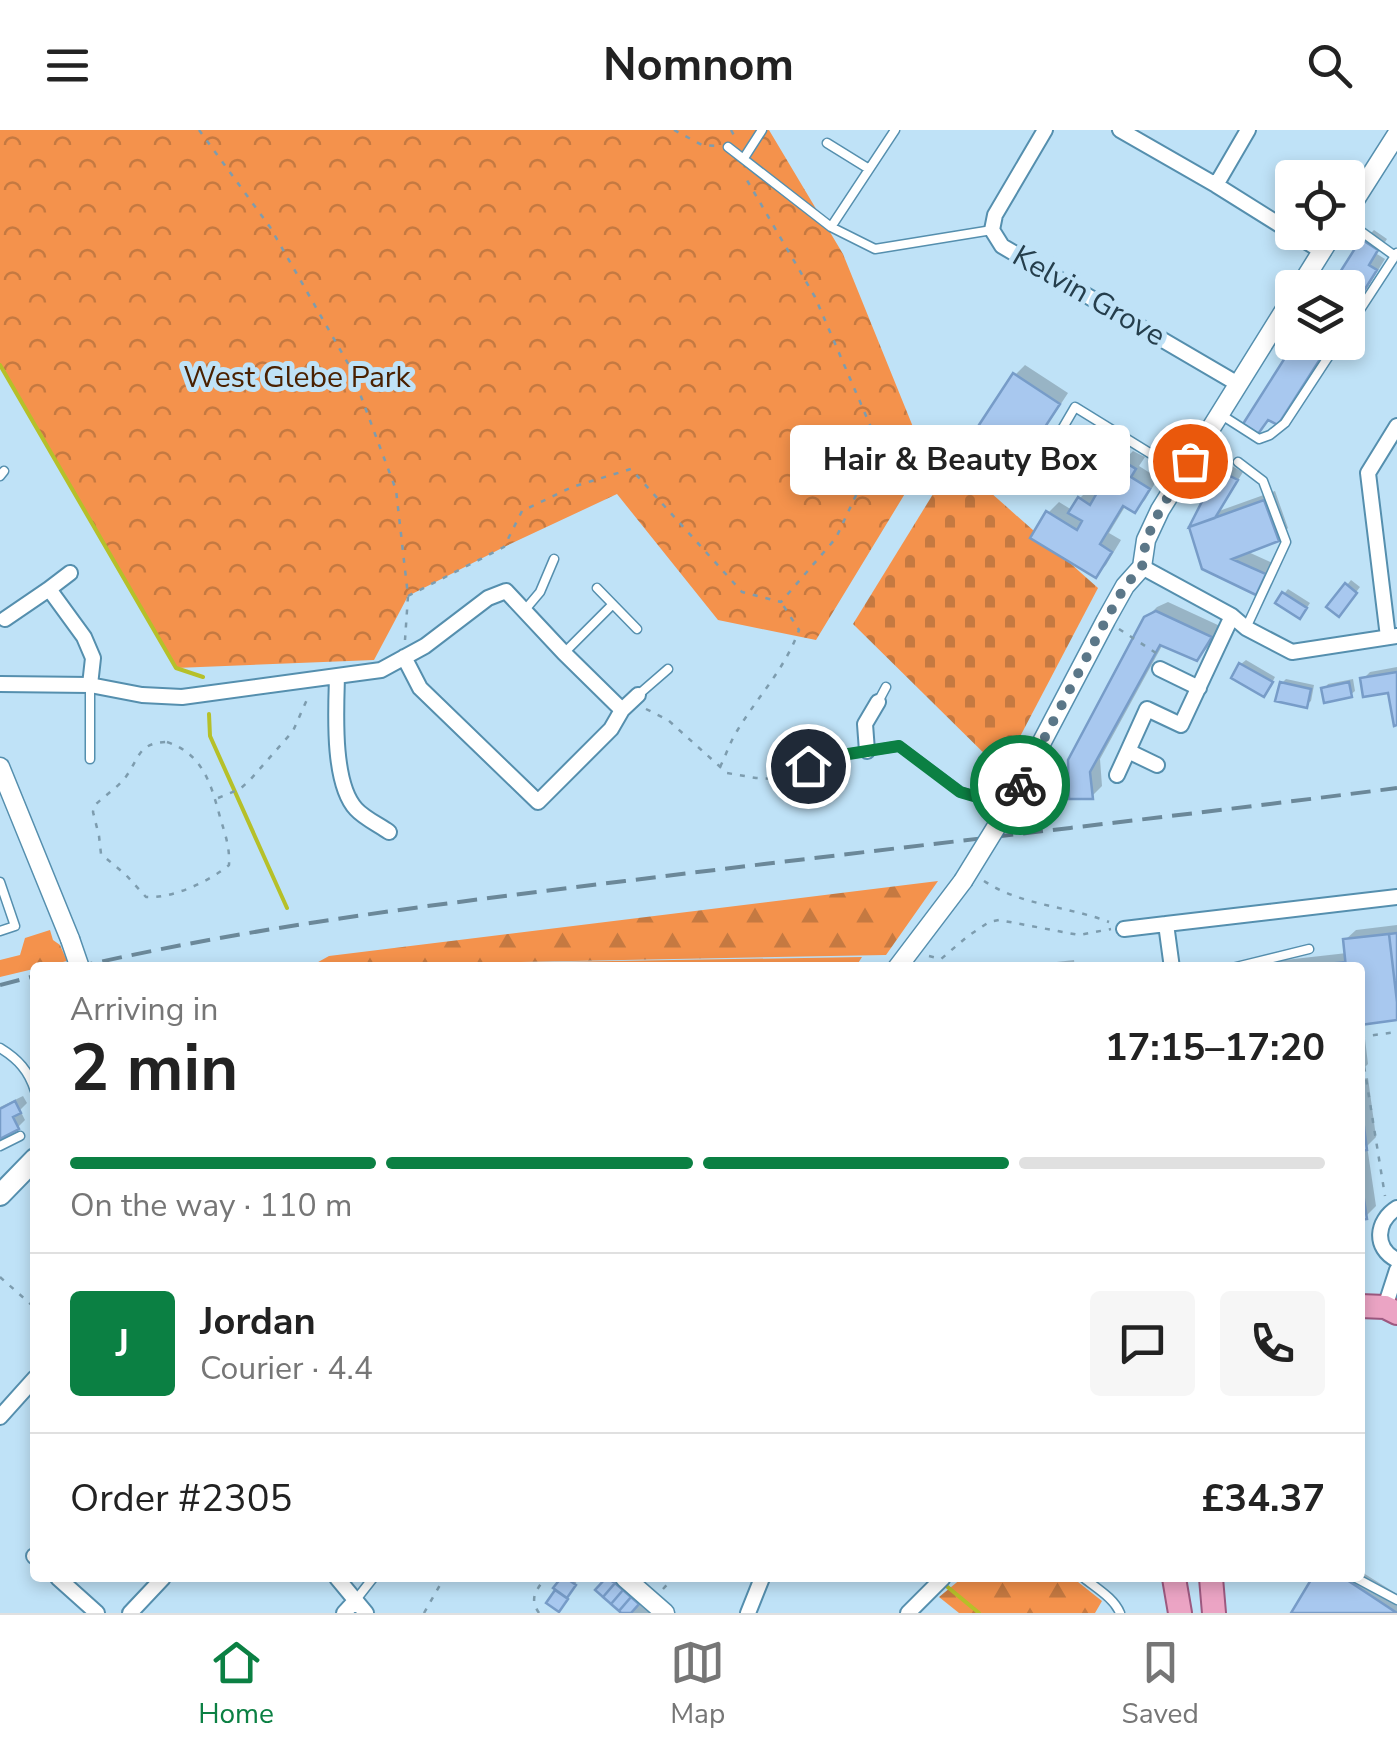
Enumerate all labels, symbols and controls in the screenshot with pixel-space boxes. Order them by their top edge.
text: Nomnom [603,35,794,96]
icon: menu [40,38,95,93]
icon: search [1302,38,1357,93]
map controls [1275,160,1365,360]
button: locate [1275,160,1365,250]
street label: Kelvin Grove [1005,236,1173,356]
button: layers [1275,270,1365,360]
park label: West Glebe Park [183,357,412,398]
pin [1148,419,1233,504]
callout: Hair & Beauty Box [790,426,1130,496]
icon: bag [1163,434,1218,489]
text: Hair & Beauty Box [823,438,1097,481]
pin [766,724,851,809]
courier [970,735,1070,835]
icon: home [781,739,836,794]
icon: bike [993,758,1048,813]
text: Arriving in [70,988,218,1031]
text: 17:15–17:20 [1105,1022,1325,1073]
text: 2 min [70,1024,238,1113]
text: On the way · 110 m [70,1184,352,1227]
button: chat [1090,1291,1195,1396]
button: phone [1220,1291,1325,1396]
text: Jordan [200,1296,316,1347]
text: J [116,1318,129,1369]
text: Courier · 4.4 [200,1347,373,1390]
text: Order #2305 [70,1473,292,1524]
text: £34.37 [1202,1473,1325,1524]
tab: Home [198,1635,274,1733]
tab: Map [670,1635,725,1733]
tab: Saved [1121,1635,1199,1733]

